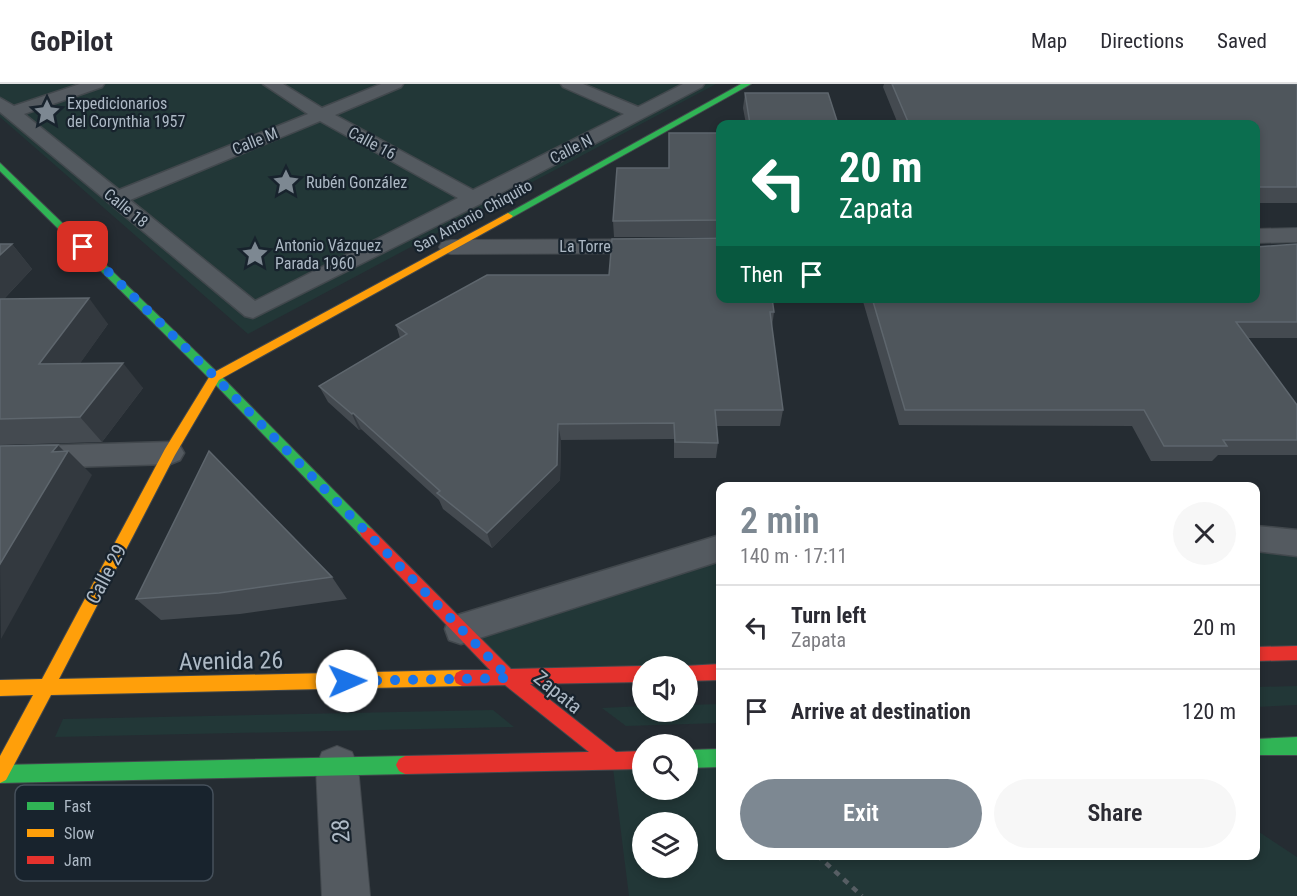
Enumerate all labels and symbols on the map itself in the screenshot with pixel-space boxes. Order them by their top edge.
place label: Expedicionarios del Corynthia 1957 [67,94,185,131]
place icon: Expedicionarios del Corynthia 1957 [32,97,62,127]
street label: Calle M [229,123,281,159]
street label: Calle 16 [345,123,399,163]
street label: Calle N [547,130,595,168]
place icon: Rubén González [271,167,301,197]
place label: Rubén González [306,173,407,192]
street label: San Antonio Chiquito [410,176,536,256]
street label: Calle 18 [100,185,152,231]
pin [57,221,108,272]
place label: Antonio Vázquez Parada 1960 [275,236,381,273]
street label: La Torre [559,237,611,256]
place icon: Antonio Vázquez Parada 1960 [240,239,270,269]
street label: Calle 29 [80,540,132,608]
street label: Avenida 26 [179,646,283,676]
position arrow [315,649,379,713]
street label: Zapata [529,665,587,719]
legend [15,785,213,881]
text: Fast [64,797,91,816]
street label: 28 [326,818,356,844]
text: Slow [64,824,94,843]
text: Jam [64,851,91,870]

